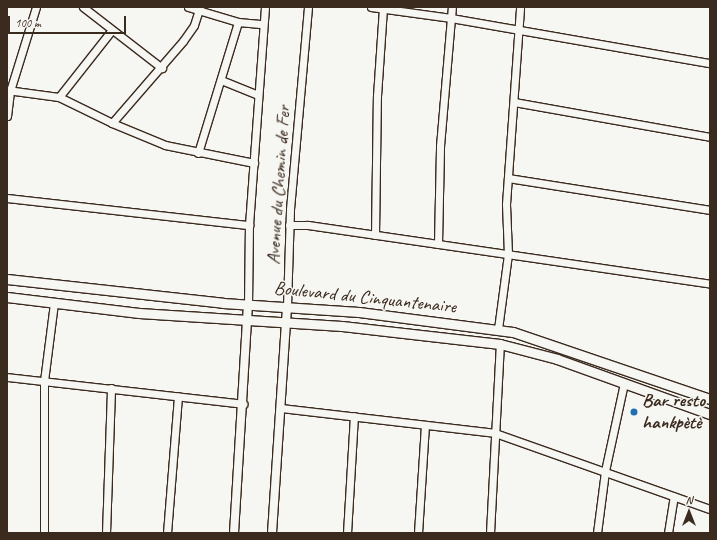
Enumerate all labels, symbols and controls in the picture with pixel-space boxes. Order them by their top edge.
scale bar [10,8,128,34]
text: 100 m [15,15,41,31]
street label: Avenue du Chemin de Fer [262,105,296,265]
street label: Boulevard du Cinquantenaire [273,277,457,319]
place label: Bar resto hankpètè [642,390,705,434]
marker: Bar resto hankpètè [629,407,639,417]
north arrow [669,492,709,532]
text: N [686,493,692,507]

